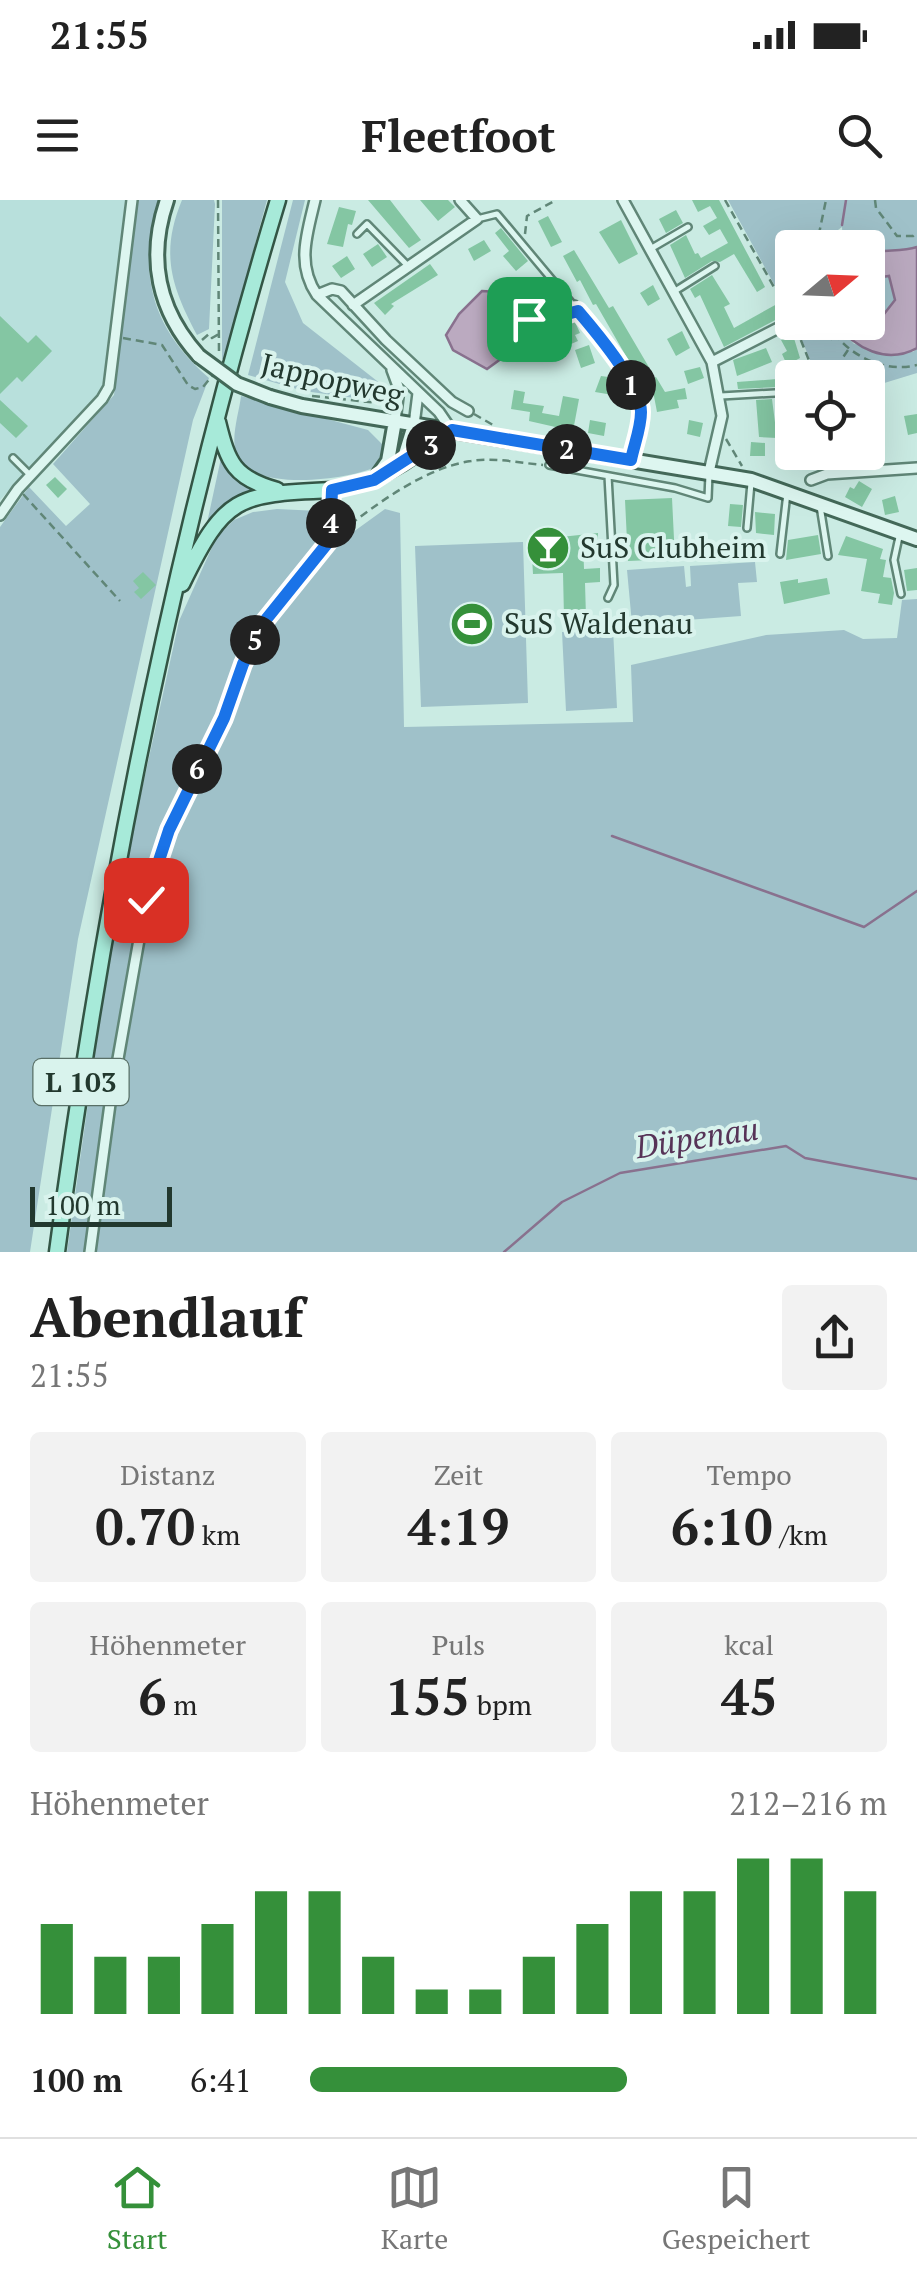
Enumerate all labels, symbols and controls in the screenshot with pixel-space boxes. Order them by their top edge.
text: 21:55 [50,10,149,60]
text: Fleetfoot [361,105,556,165]
icon: menu [30,108,85,163]
icon: search [832,108,887,163]
north arrow [775,230,885,340]
map controls [775,230,885,470]
pin [487,277,572,362]
icon: arrive [502,292,557,347]
street label: Jappopweg [257,343,409,415]
pin: 1 [606,360,656,410]
button: locate [775,360,885,470]
text: 1 [623,366,639,403]
pin: 3 [406,420,456,470]
pin: 2 [542,424,592,474]
text: 3 [423,426,439,463]
text: 2 [559,430,575,467]
pin: 4 [306,498,356,548]
text: 4 [323,504,339,541]
bar icon: SuS Clubheim [525,525,571,571]
place label: SuS Clubheim [580,527,766,567]
sports icon: SuS Waldenau [449,601,495,647]
place label: SuS Waldenau [504,603,693,643]
pin: 5 [230,615,280,665]
text: 5 [247,621,263,658]
pin: 6 [172,744,222,794]
text: 6 [189,750,205,787]
pin [104,858,189,943]
icon: check [119,873,174,928]
road number: L 103 [34,1059,128,1105]
water label: Düpenau [631,1107,761,1168]
scale bar [30,1182,172,1226]
text: 100 m [45,1186,121,1223]
text: Abendlauf [30,1280,304,1353]
button: share [782,1285,887,1390]
text: 21:55 [30,1354,109,1396]
text: Distanz [120,1456,215,1493]
text: Zeit [434,1456,483,1493]
text: Tempo [707,1456,792,1493]
text: 0.70 [95,1493,195,1559]
text: 4:19 [408,1493,509,1559]
text: 6:10 [671,1493,773,1559]
text: km [195,1516,240,1553]
text: /km [773,1516,828,1553]
text: Höhenmeter [90,1626,246,1663]
text: Puls [432,1626,485,1663]
text: kcal [724,1626,774,1663]
text: 6 [138,1663,166,1729]
text: 155 [385,1663,470,1729]
text: 45 [721,1663,777,1729]
text: m [166,1686,197,1723]
text: bpm [470,1686,532,1723]
text: Höhenmeter [30,1782,209,1824]
text: 212–216 m [729,1782,887,1824]
text: 100 m [30,2059,122,2101]
text: 6:41 [190,2059,252,2101]
tab: Start [107,2160,167,2257]
tab: Karte [381,2160,448,2257]
tab: Gespeichert [662,2160,810,2257]

